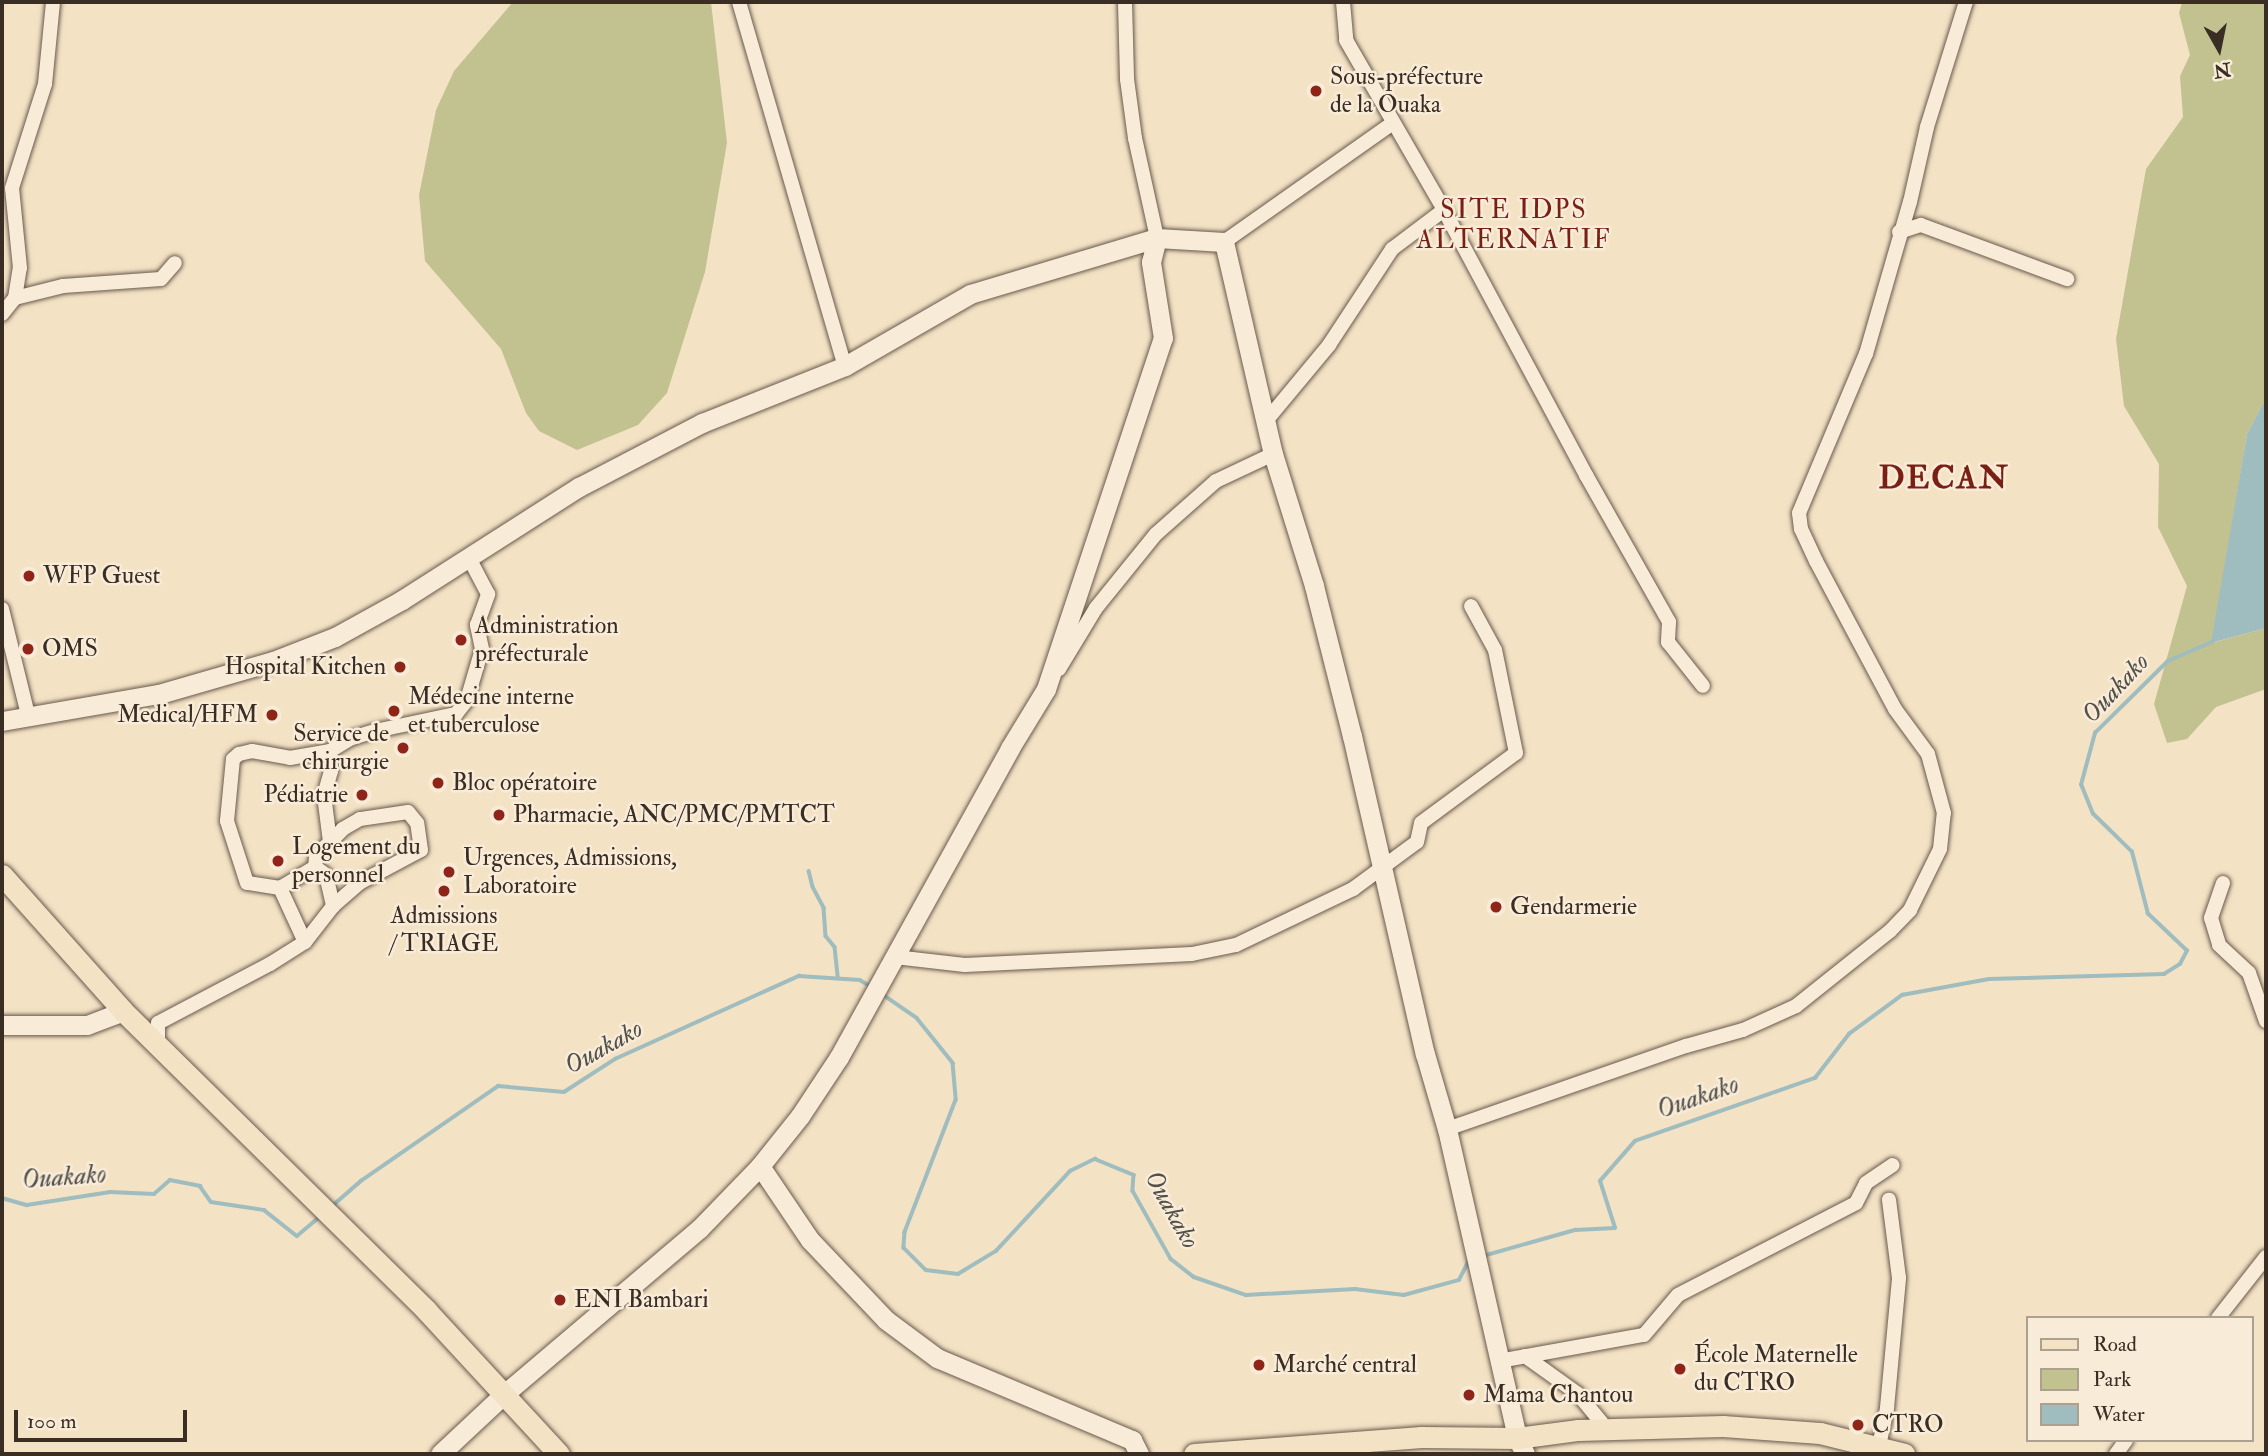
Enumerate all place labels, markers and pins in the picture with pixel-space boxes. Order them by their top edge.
place label: Sous-préfecture de la Ouaka [1330,63,1483,119]
marker: Sous-préfecture de la Ouaka [1308,83,1324,99]
place label: WFP Guest [43,562,160,590]
marker: WFP Guest [21,568,37,584]
place label: Administration préfecturale [475,612,619,668]
marker: Administration préfecturale [453,632,469,648]
place label: OMS [42,635,98,663]
marker: OMS [20,641,36,657]
place label: Hospital Kitchen [224,653,386,681]
marker: Hospital Kitchen [392,659,408,675]
place label: Médecine interne et tuberculose [408,683,574,739]
place label: Medical/HFM [117,701,258,729]
marker: Médecine interne et tuberculose [386,703,402,719]
marker: Medical/HFM [264,707,280,723]
place label: Service de chirurgie [293,720,389,776]
marker: Service de chirurgie [395,740,411,756]
place label: Bloc opératoire [452,769,597,797]
marker: Bloc opératoire [430,775,446,791]
place label: Pédiatrie [263,781,348,809]
marker: Pédiatrie [354,787,370,803]
place label: Pharmacie, ANC/PMC/PMTCT [513,801,835,829]
marker: Pharmacie, ANC/PMC/PMTCT [491,807,507,823]
place label: Logement du personnel [292,833,421,889]
place label: Urgences, Admissions, Laboratoire [463,844,677,900]
marker: Logement du personnel [270,853,286,869]
marker: Urgences, Admissions, Laboratoire [441,864,457,880]
marker: Admissions / TRIAGE [436,883,452,899]
place label: Gendarmerie [1510,893,1637,921]
marker: Gendarmerie [1488,899,1504,915]
place label: Admissions / TRIAGE [390,902,498,958]
place label: ENI Bambari [574,1286,709,1314]
marker: ENI Bambari [552,1292,568,1308]
place label: École Maternelle du CTRO [1694,1341,1858,1397]
place label: Marché central [1273,1351,1417,1379]
marker: Marché central [1251,1357,1267,1373]
marker: École Maternelle du CTRO [1672,1361,1688,1377]
place label: Mama Chantou [1483,1381,1633,1409]
marker: Mama Chantou [1461,1387,1477,1403]
place label: CTRO [1872,1411,1944,1439]
marker: CTRO [1850,1417,1866,1433]

